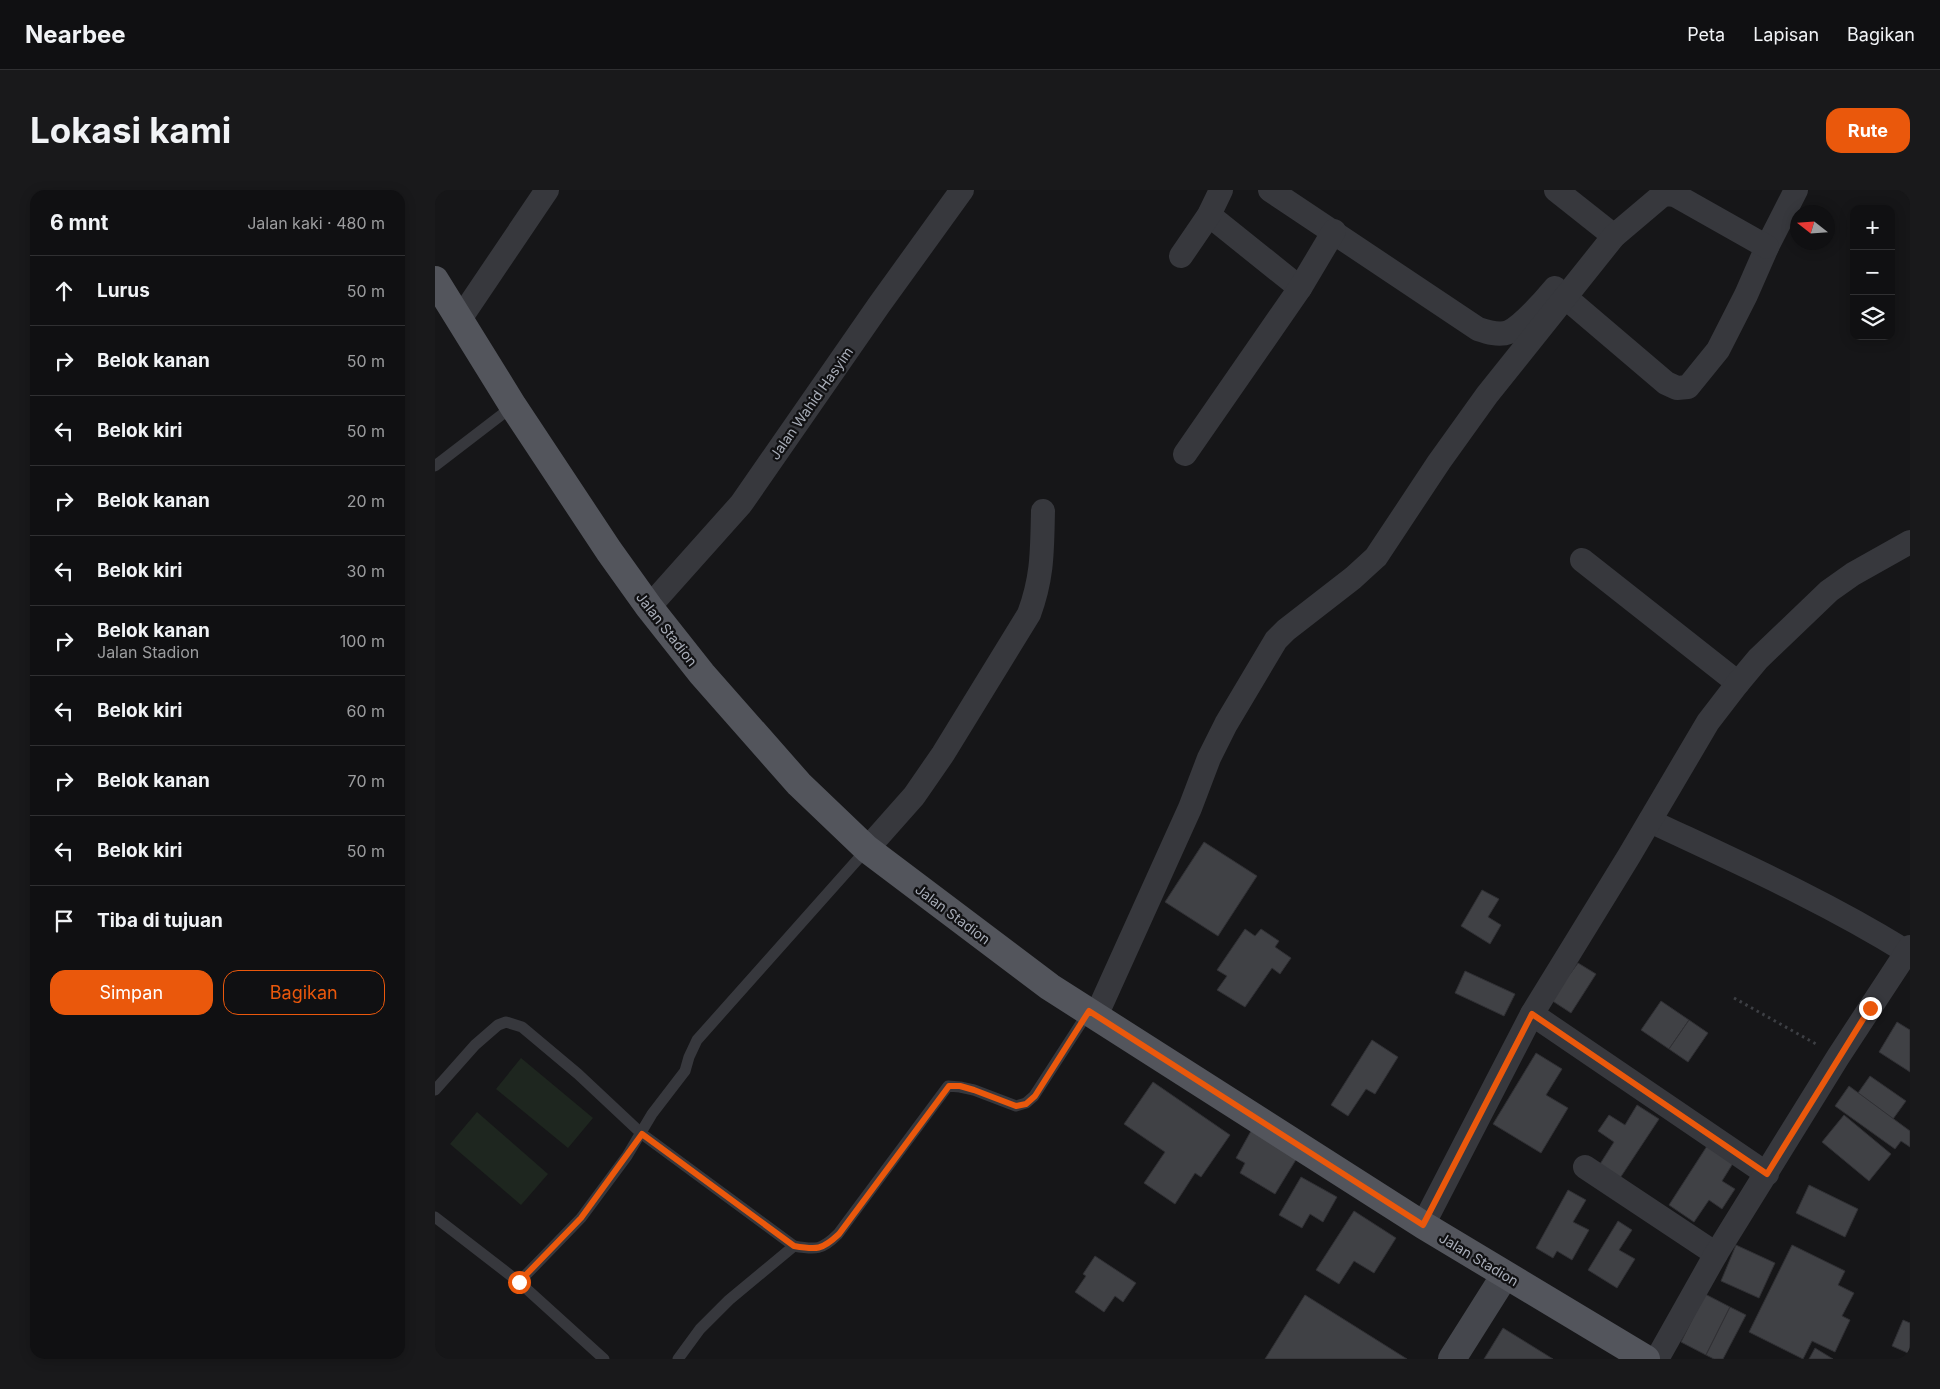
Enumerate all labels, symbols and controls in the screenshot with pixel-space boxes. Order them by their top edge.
text: Nearbee [25,20,126,49]
text: Peta [1687,24,1725,45]
text: Lapisan [1753,24,1819,45]
text: Bagikan [1847,24,1915,45]
button: Rute [1826,108,1910,153]
text: Lokasi kami [30,109,231,151]
north arrow [1790,205,1835,250]
map controls [1850,205,1895,340]
button: + [1850,205,1895,250]
text: 6 mnt [50,210,109,235]
text: Jalan kaki · 480 m [247,213,385,233]
button: − [1850,250,1895,295]
icon: ahead [50,277,78,305]
text: Lurus [97,279,150,302]
text: 50 m [347,281,385,301]
button: layers [1850,295,1895,340]
street label: Jalan Wahid Hasyim [766,343,856,463]
icon: right [50,347,78,375]
text: Belok kanan [97,349,210,372]
text: 50 m [347,351,385,371]
icon: left [50,417,78,445]
text: Belok kiri [97,419,182,442]
text: 50 m [347,421,385,441]
icon: right [50,487,78,515]
text: Belok kanan [97,489,210,512]
text: 20 m [347,491,385,511]
icon: left [50,557,78,585]
text: Belok kiri [97,559,182,582]
text: 30 m [347,561,385,581]
street label: Jalan Stadion [633,589,701,669]
text: Belok kanan [97,619,210,642]
icon: right [50,627,78,655]
text: 100 m [340,631,385,651]
text: Jalan Stadion [97,642,199,662]
icon: left [50,697,78,725]
text: Belok kiri [97,699,182,722]
text: 60 m [346,701,385,721]
icon: right [50,767,78,795]
text: Belok kanan [97,769,210,792]
text: 70 m [348,771,385,791]
icon: left [50,837,78,865]
text: Belok kiri [97,839,182,862]
text: 50 m [347,841,385,861]
street label: Jalan Stadion [912,880,994,948]
icon: arrive [50,907,78,935]
text: Tiba di tujuan [97,909,223,932]
button: Simpan [50,970,213,1015]
button: Bagikan [223,970,385,1015]
route end [1859,997,1882,1020]
street label: Jalan Stadion [1436,1229,1522,1289]
route start [508,1271,531,1294]

